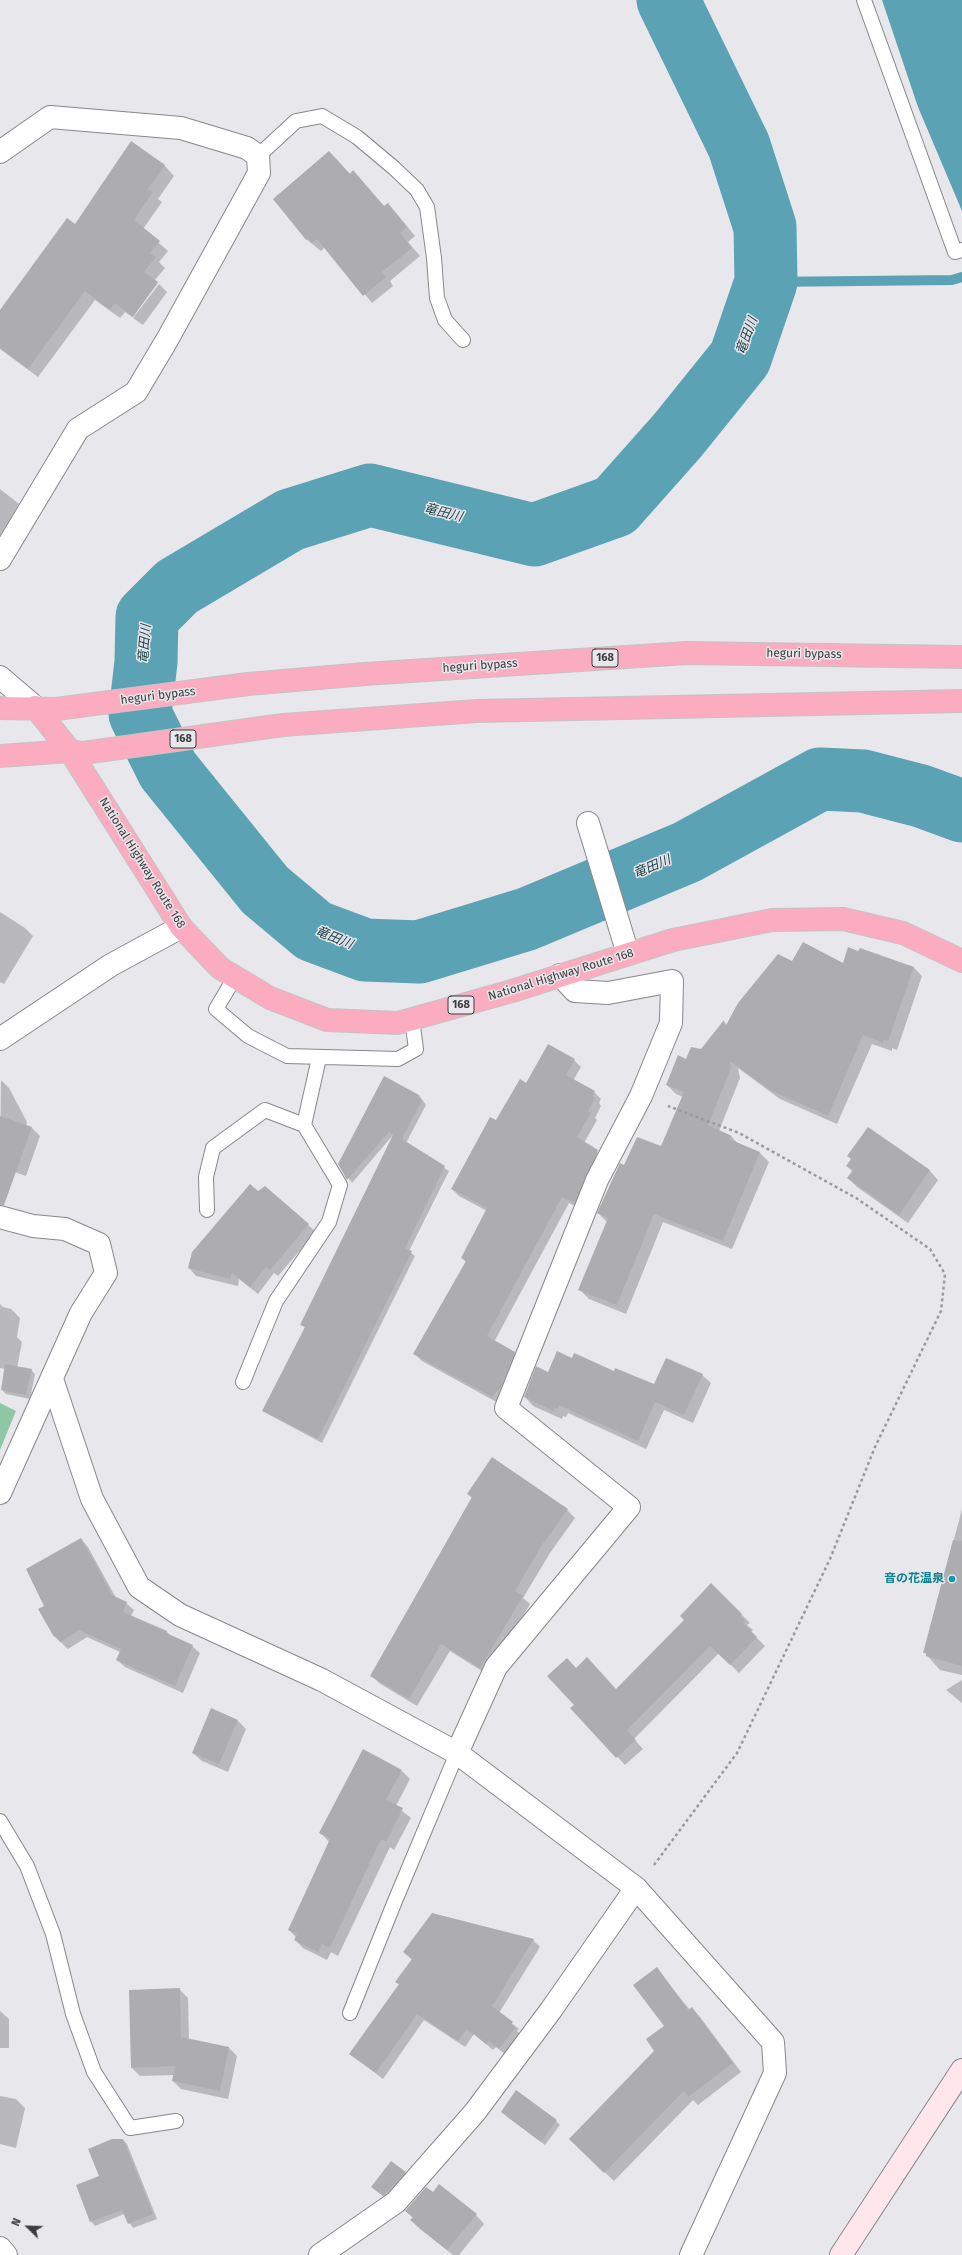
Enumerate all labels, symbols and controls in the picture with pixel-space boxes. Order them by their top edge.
water label: 竜田川 [733,315,761,357]
water label: 竜田川 [422,501,464,525]
water label: 竜田川 [136,624,154,664]
street label: heguri bypass [766,646,842,662]
road number: 168 [592,649,618,667]
street label: heguri bypass [442,656,518,676]
street label: heguri bypass [120,684,196,708]
road number: 168 [170,730,196,748]
street label: National Highway Route 168 [96,795,188,931]
water label: 竜田川 [631,852,673,882]
water label: 竜田川 [313,923,355,953]
street label: National Highway Route 168 [486,946,636,1004]
road number: 168 [448,996,474,1014]
place label: 音の花温泉 [884,1572,944,1586]
marker: 音の花温泉 [947,1574,957,1584]
north arrow [8,2207,48,2247]
text: N [9,2216,24,2228]

